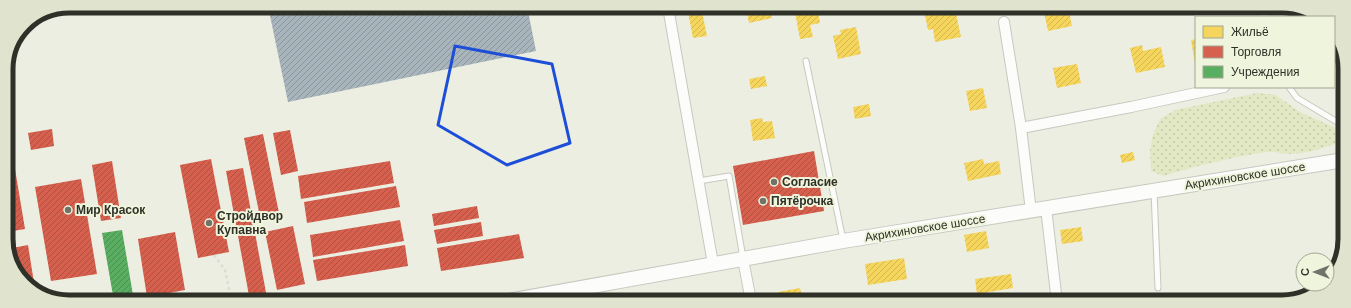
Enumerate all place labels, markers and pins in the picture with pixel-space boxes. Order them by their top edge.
place label: Согласие [782,175,838,189]
marker: Согласие [769,177,779,187]
place label: Пятёрочка [771,194,834,208]
marker: Пятёрочка [758,196,768,206]
place label: Мир Красок [76,203,146,217]
marker: Мир Красок [63,205,73,215]
place label: Стройдвор Купавна [217,209,283,237]
marker: Стройдвор Купавна [204,218,214,228]

